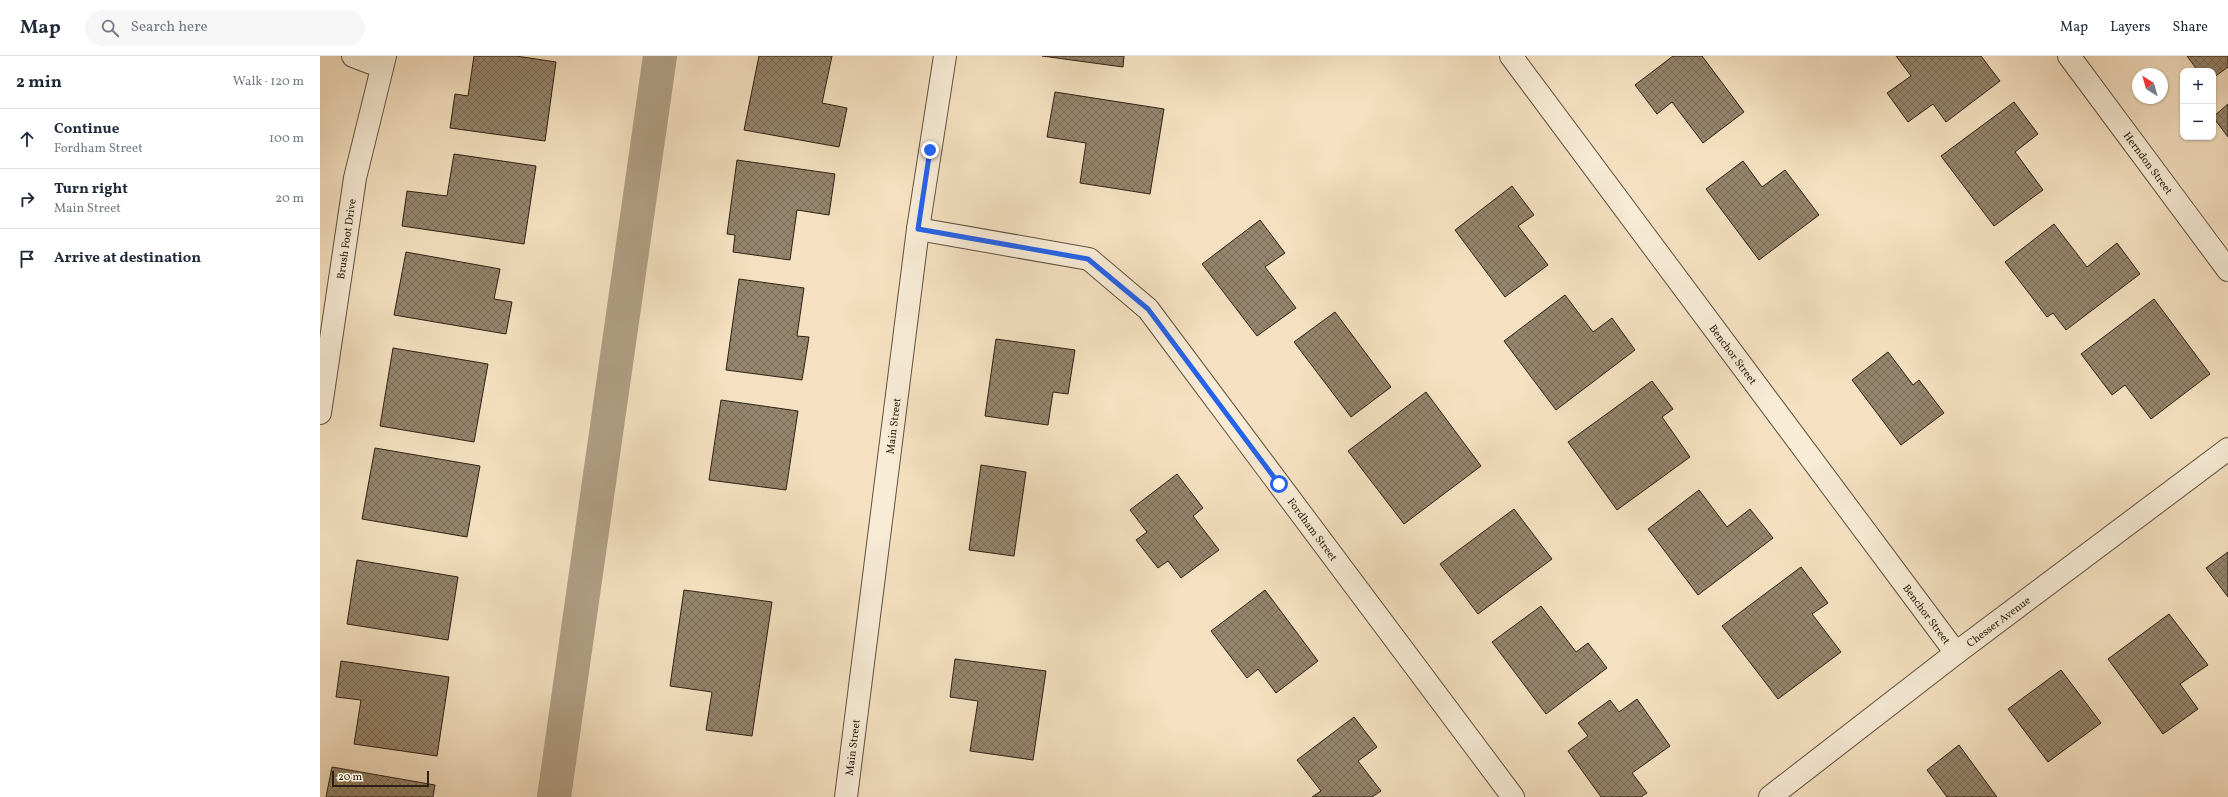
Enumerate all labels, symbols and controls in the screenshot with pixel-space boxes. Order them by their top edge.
search box [85,10,365,46]
text: Map [20,15,61,41]
icon: search [99,17,121,39]
text: Search here [131,17,208,38]
text: Map [2060,18,2088,37]
text: Layers [2110,18,2150,37]
text: Share [2172,18,2208,37]
north arrow [2132,68,2168,104]
map controls [2180,68,2216,140]
button: + [2180,68,2216,104]
text: 2 min [16,71,62,94]
text: Walk · 120 m [233,73,304,91]
button: − [2180,104,2216,140]
text: Continue [54,119,119,140]
icon: ahead [16,128,38,150]
street label: Herndon Street [2119,129,2175,198]
text: 100 m [269,130,304,148]
text: Fordham Street [54,140,143,158]
route end [921,141,939,159]
text: Turn right [54,179,128,200]
icon: right [16,188,38,210]
text: 20 m [275,190,304,208]
street label: Brush Foot Drive [334,198,361,281]
text: Main Street [54,200,121,218]
icon: arrive [16,248,38,270]
text: Arrive at destination [54,248,201,269]
street label: Benchor Street [1705,322,1760,388]
street label: Main Street [884,397,906,455]
route start [1270,475,1288,493]
street label: Fordham Street [1283,496,1340,565]
street label: Benchor Street [1898,582,1953,648]
street label: Chesser Avenue [1964,594,2034,651]
street label: Main Street [843,718,865,777]
scale bar [332,769,429,788]
text: 20 m [338,770,362,785]

